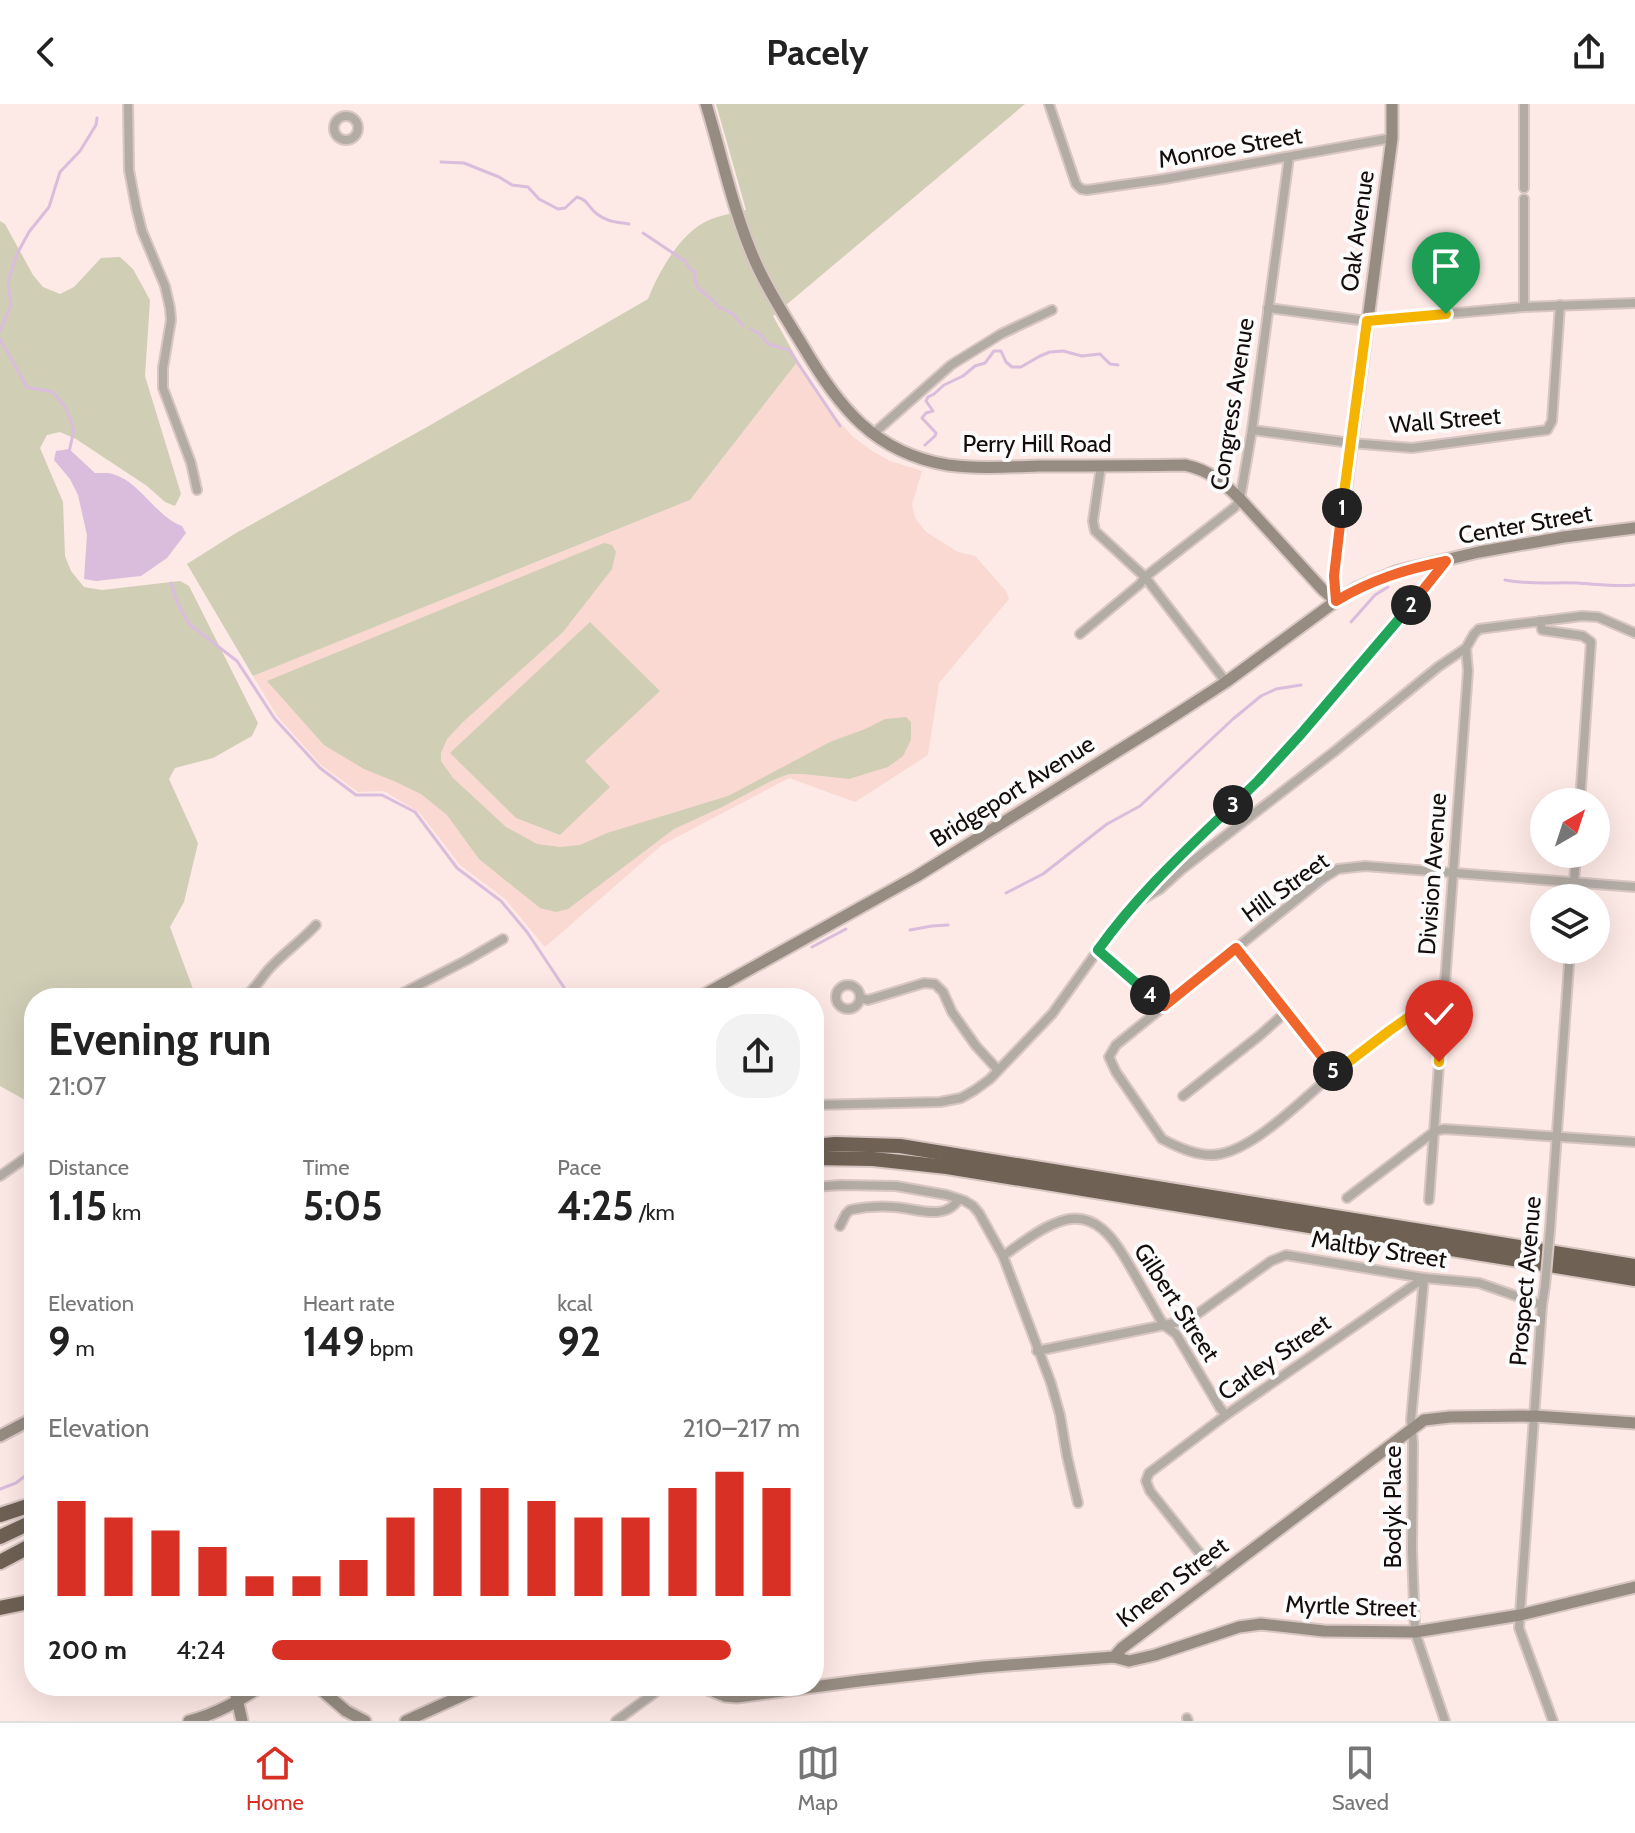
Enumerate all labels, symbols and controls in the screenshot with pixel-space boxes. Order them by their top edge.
icon: back [24,30,68,74]
text: Pacely [766,30,869,74]
icon: share [1567,30,1611,74]
street label: Monroe Street [1156,120,1304,174]
street label: Oak Avenue [1334,169,1380,293]
pin [1412,232,1480,314]
icon: arrive [1424,244,1468,288]
street label: Congress Avenue [1204,316,1260,492]
street label: Wall Street [1388,401,1502,439]
street label: Perry Hill Road [963,429,1112,458]
pin: 1 [1322,488,1362,528]
text: 1 [1338,494,1346,521]
street label: Center Street [1456,498,1594,550]
pin: 2 [1391,585,1431,625]
text: 2 [1405,591,1417,618]
street label: Bridgeport Avenue [925,729,1099,853]
pin: 3 [1213,785,1253,825]
north arrow [1530,788,1610,868]
map controls [1530,788,1610,964]
text: 3 [1227,791,1239,818]
street label: Division Avenue [1412,792,1452,956]
street label: Hill Street [1236,846,1334,928]
button: layers [1530,884,1610,964]
pin: 4 [1130,975,1170,1015]
pin [1405,980,1473,1062]
text: 4 [1143,981,1157,1008]
icon: check [1417,992,1461,1036]
text: Evening run [48,1013,271,1066]
button: share [716,1014,800,1098]
pin: 5 [1313,1051,1353,1091]
text: 5 [1327,1057,1339,1084]
text: 21:07 [48,1070,106,1102]
text: Distance [48,1154,129,1181]
text: Time [303,1154,349,1181]
text: Pace [557,1154,601,1181]
text: 1.15 [48,1181,107,1230]
text: 5:05 [303,1181,383,1230]
text: 4:25 [557,1181,634,1230]
street label: Prospect Avenue [1503,1195,1547,1367]
text: km [107,1199,141,1226]
text: /km [634,1199,675,1226]
street label: Maltby Street [1309,1224,1449,1274]
street label: Gilbert Street [1128,1237,1226,1367]
text: Elevation [48,1290,134,1317]
text: Heart rate [303,1290,395,1317]
text: kcal [557,1290,592,1317]
street label: Carley Street [1212,1308,1336,1406]
text: 9 [48,1317,70,1366]
text: 149 [303,1317,365,1366]
text: 92 [557,1317,601,1366]
text: m [70,1335,95,1362]
text: bpm [365,1335,413,1362]
text: Elevation [48,1412,150,1444]
text: 210–217 m [682,1412,800,1444]
street label: Bodyk Place [1378,1446,1407,1568]
street label: Kneen Street [1111,1531,1233,1633]
street label: Myrtle Street [1285,1589,1417,1623]
text: 200 m [48,1634,127,1666]
text: 4:24 [176,1634,225,1666]
tab: Home [246,1741,304,1816]
tab: Map [796,1741,840,1816]
tab: Saved [1332,1741,1389,1816]

